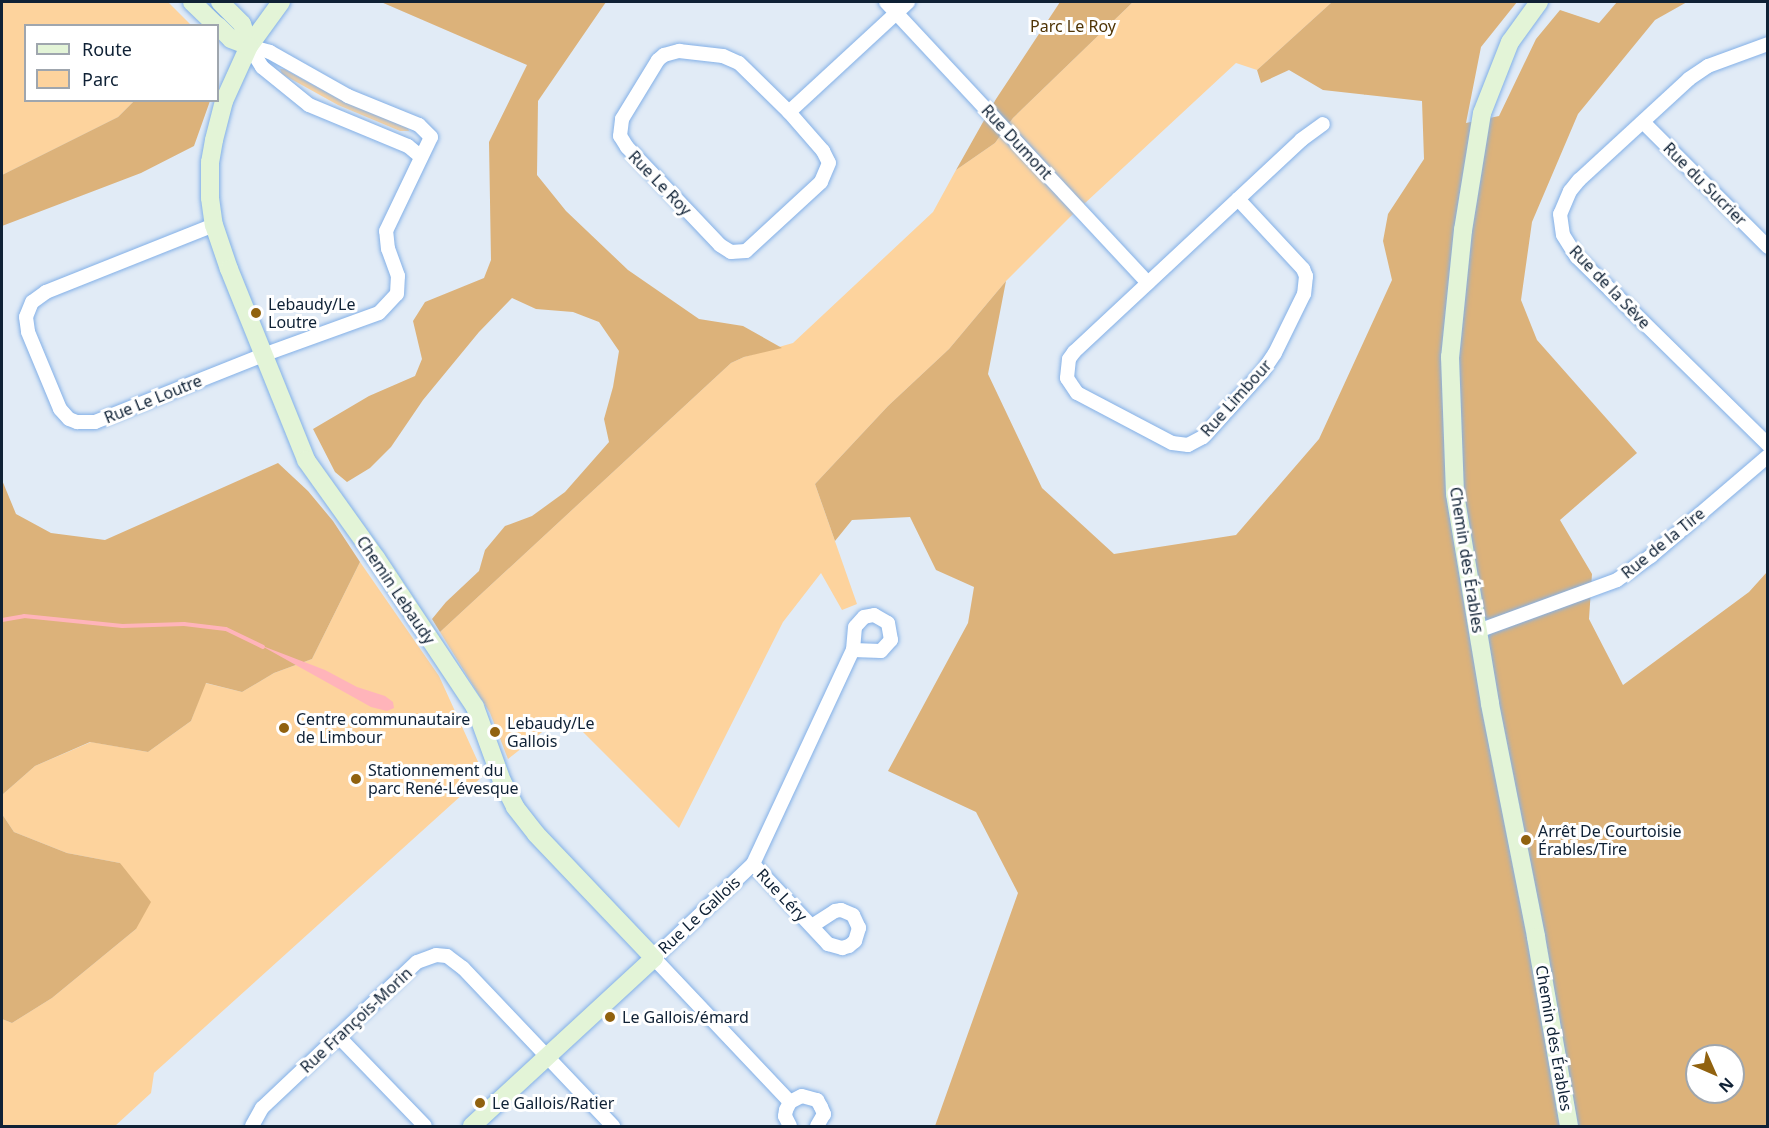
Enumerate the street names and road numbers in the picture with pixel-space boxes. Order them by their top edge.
street label: Rue Dumont [978,101,1056,183]
street label: Rue du Sucrier [1659,138,1751,230]
street label: Rue Le Roy [625,147,695,219]
street label: Rue de la Sève [1566,242,1654,332]
street label: Rue Limbour [1197,356,1275,440]
street label: Rue Le Loutre [101,371,205,427]
street label: Chemin des Érables [1446,486,1488,634]
street label: Rue de la Tire [1617,504,1709,582]
street label: Chemin Lebaudy [353,532,439,648]
street label: Rue Léry [753,865,811,925]
street label: Rue Le Gallois [654,872,744,958]
street label: Rue François-Morin [296,963,416,1077]
street label: Chemin des Érables [1532,964,1576,1112]

